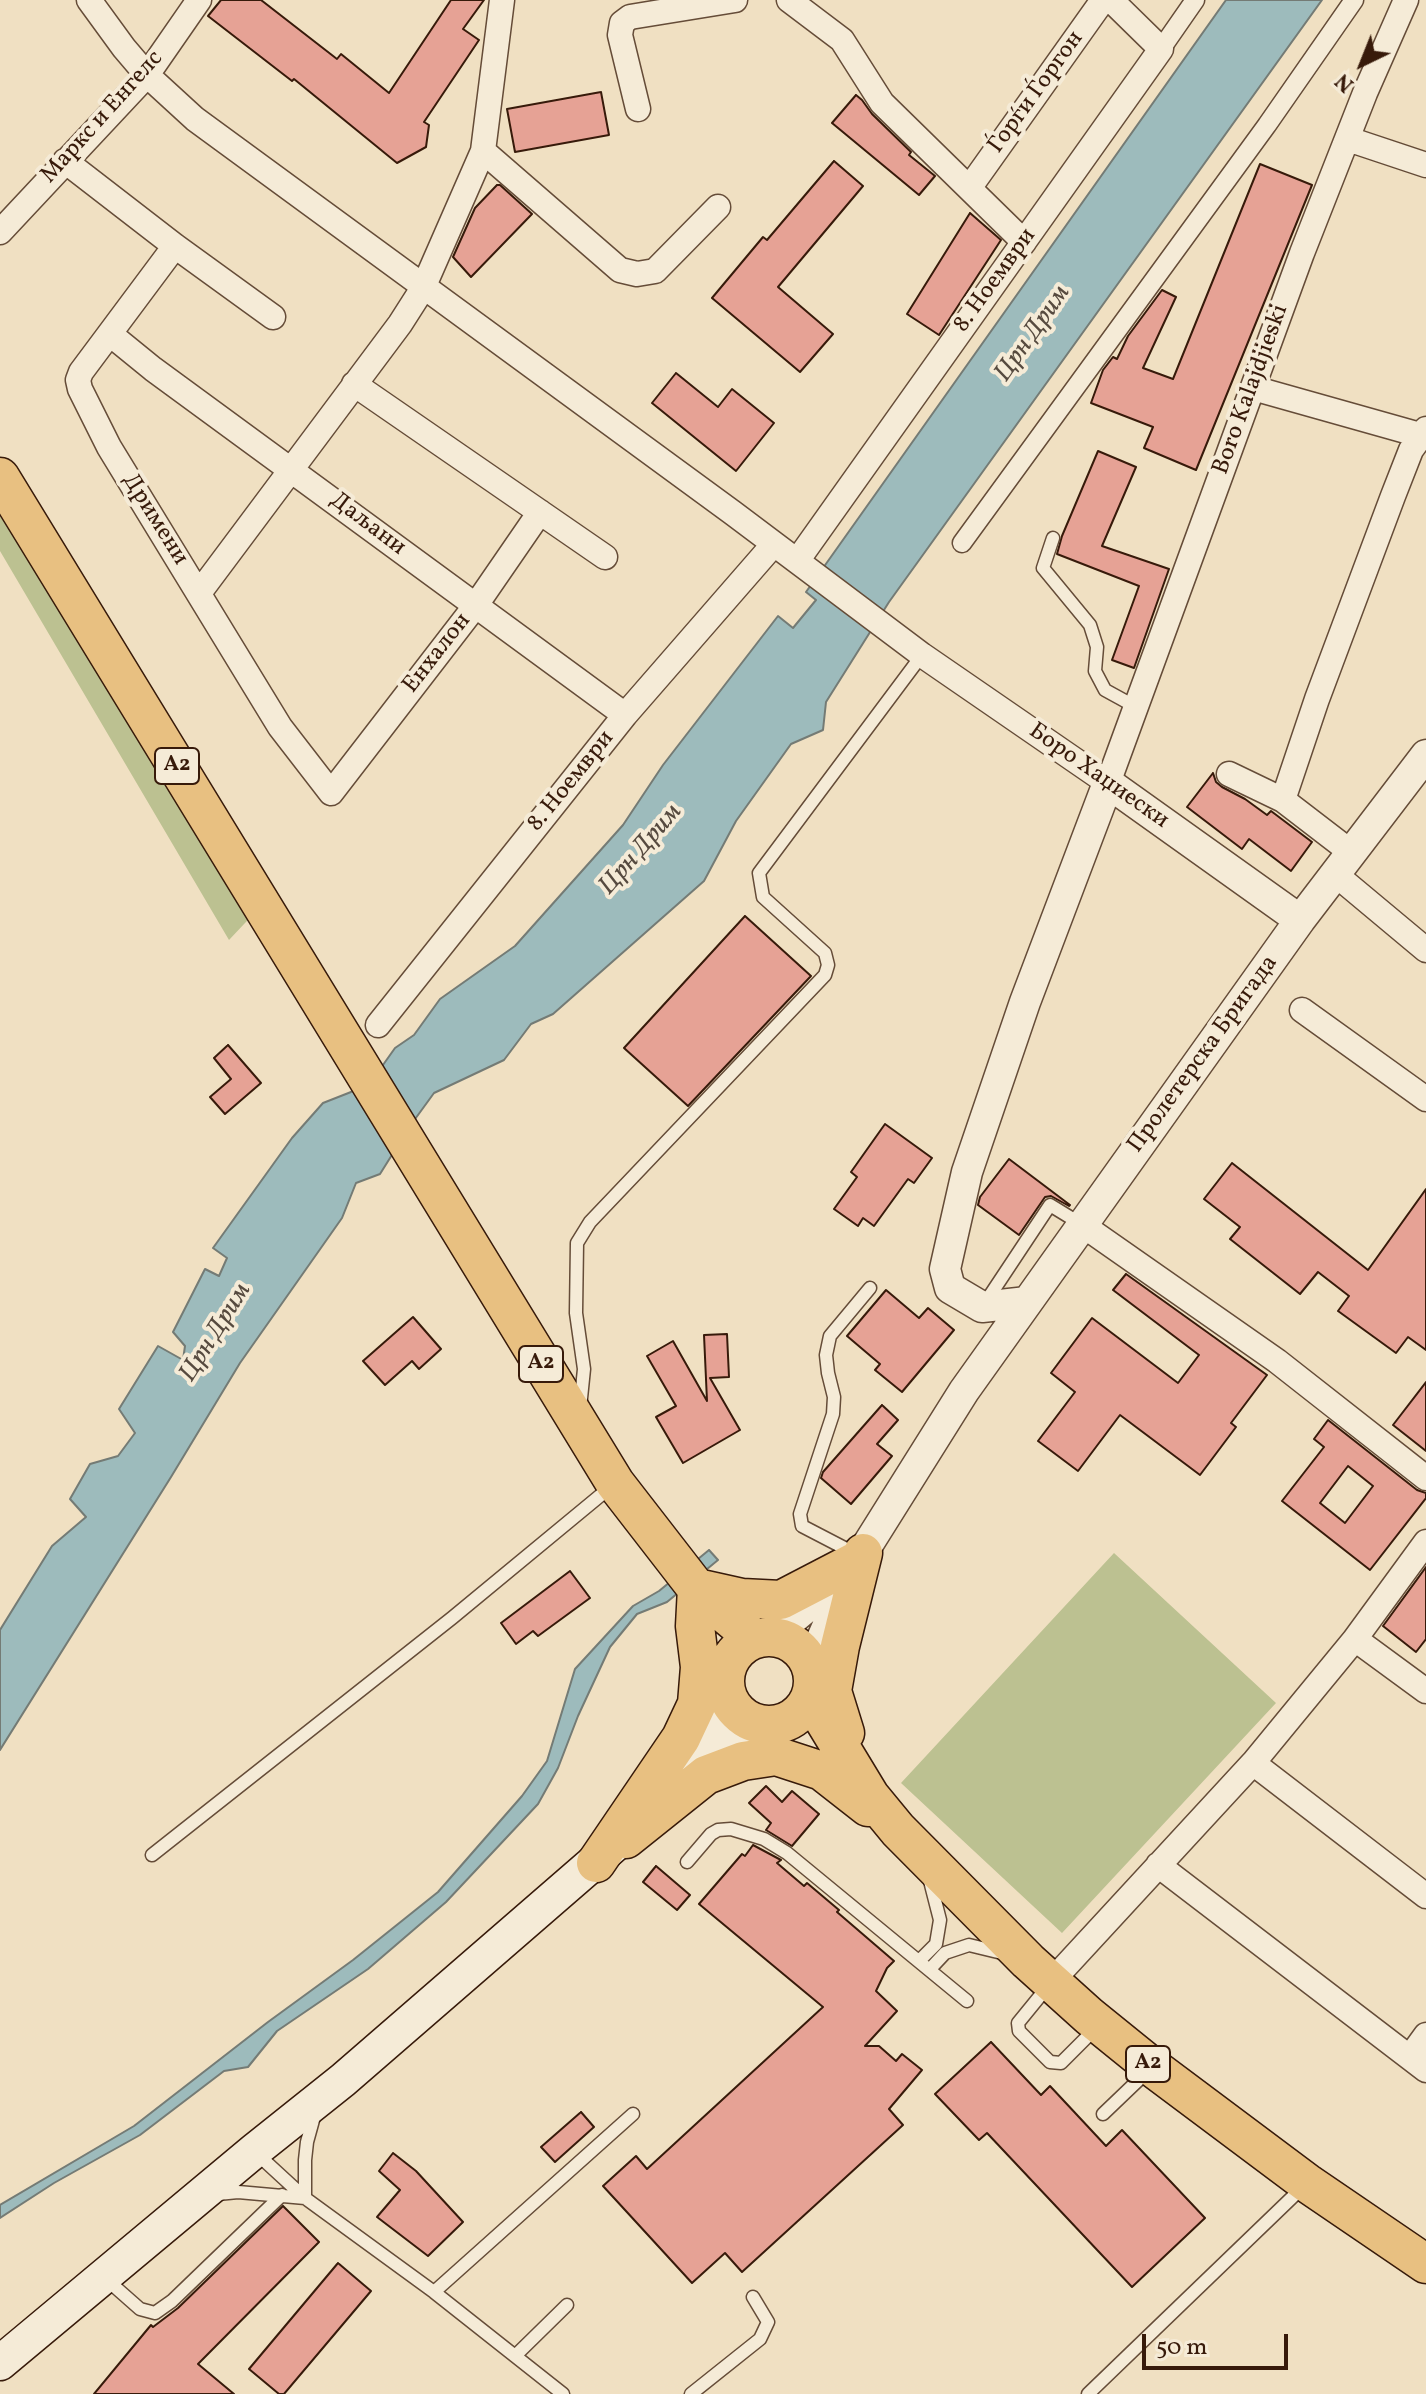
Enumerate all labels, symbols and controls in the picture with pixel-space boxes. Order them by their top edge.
north arrow [1322,24,1402,104]
street label: Ѓорѓи Ѓоргон [983,26,1091,160]
street label: Маркс и Енгелс [36,45,170,191]
text: N [1329,65,1362,99]
street label: 8. Ноември [949,223,1043,339]
water label: Црн Дрим [989,279,1079,389]
street label: Boro Kalajdjieski [1208,301,1296,479]
street label: Дримени [115,469,193,571]
street label: Даљани [323,487,411,563]
street label: Енхалон [398,608,478,700]
street label: Боро Хаџиески [1022,718,1174,836]
street label: 8. Ноември [522,726,622,838]
road number: A2 [155,748,199,784]
water label: Црн Дрим [594,798,690,902]
street label: Пролетерска Бригада [1123,951,1285,1159]
water label: Црн Дрим [174,1277,260,1389]
road number: A2 [519,1346,563,1382]
road number: A2 [1126,2046,1170,2082]
scale bar [1146,2318,1292,2368]
text: 50 m [1156,2331,1208,2365]

